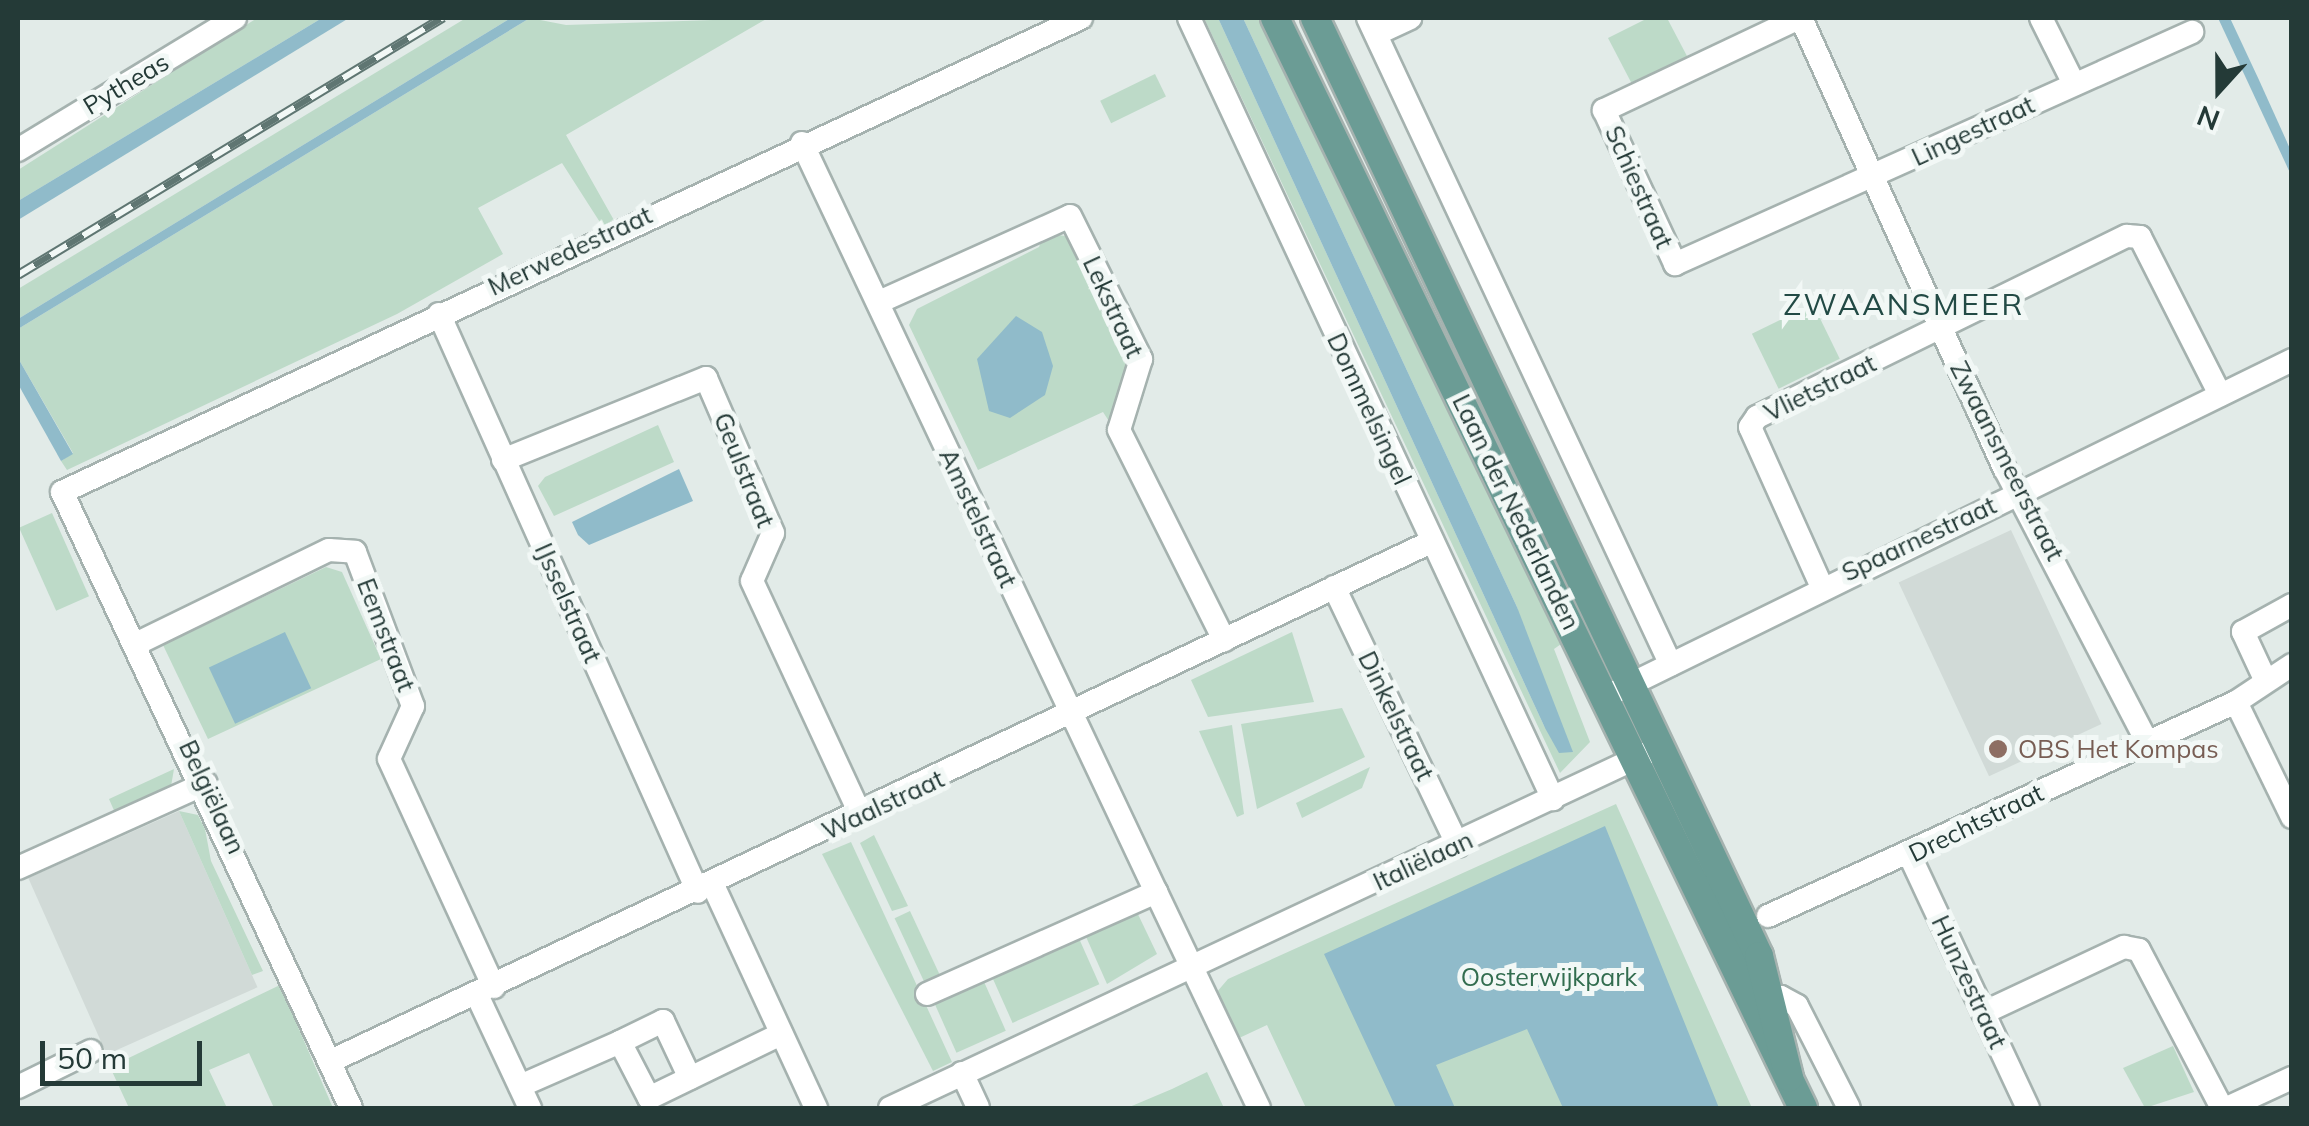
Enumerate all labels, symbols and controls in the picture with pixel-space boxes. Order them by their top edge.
north arrow [2169,40,2269,140]
street label: Pytheas [78,47,174,121]
street label: Lingestraat [1907,90,2039,172]
text: N [2192,98,2224,139]
street label: Schiestraat [1599,121,1679,253]
street label: Merwedestraat [483,200,657,302]
street label: Lekstraat [1076,252,1150,362]
district label: ZWAANSMEER [1783,286,2025,322]
street label: Dommelsingel [1321,328,1417,490]
street label: Vlietstraat [1759,348,1881,428]
street label: Zwaansmeerstraat [1944,356,2070,566]
street label: Laan der Nederlanden [1446,390,1586,634]
street label: Geulstraat [707,408,781,532]
street label: Amstelstraat [933,444,1023,592]
street label: Spaarnestraat [1837,490,2001,588]
street label: IJsselstraat [528,539,608,667]
street label: Eemstraat [351,574,421,696]
street label: Dinkelstraat [1352,646,1440,786]
place label: OBS Het Kompas [2018,734,2219,764]
street label: Belgiëlaan [173,735,251,859]
marker: OBS Het Kompas [1987,738,2009,760]
street label: Waalstraat [817,764,949,846]
street label: Drechtstraat [1904,778,2048,868]
street label: Italiëlaan [1368,825,1478,897]
street label: Hunzestraat [1925,911,2013,1053]
park label: Oosterwijkpark [1461,962,1637,992]
scale bar [45,1021,208,1083]
text: 50 m [57,1039,127,1077]

